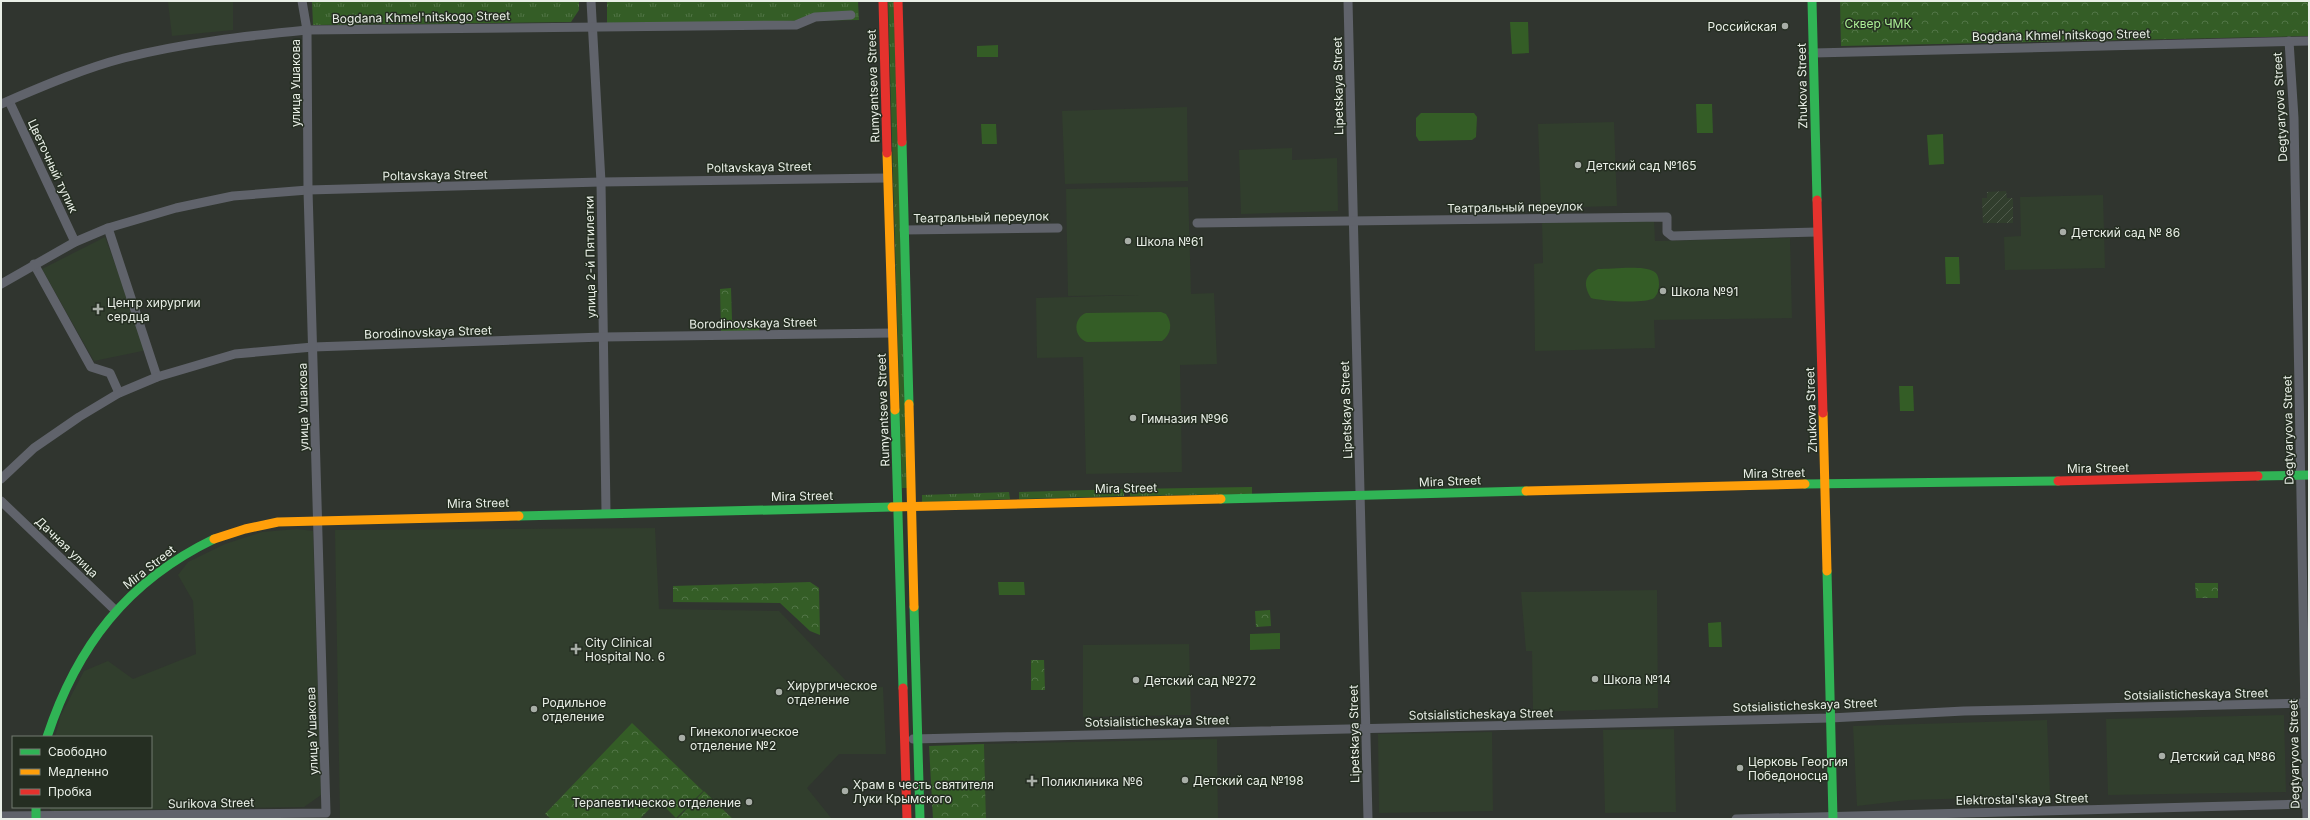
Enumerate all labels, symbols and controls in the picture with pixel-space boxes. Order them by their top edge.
street label: Bogdana Khmel'nitskogo Street [332,8,510,26]
park label: Сквер ЧМК [1844,16,1912,31]
place label: Российская [1708,19,1777,34]
marker: Российская [1780,21,1790,31]
street label: Bogdana Khmel'nitskogo Street [1972,26,2150,44]
street label: Rumyantseva Street [864,29,882,143]
street label: Lipetskaya Street [1330,37,1346,135]
street label: улица Ушакова [288,39,303,127]
street label: Zhukova Street [1794,43,1810,129]
street label: Degtyaryova Street [2270,52,2290,162]
street label: Цветочный тупик [25,117,81,216]
place label: Детский сад №165 [1586,158,1697,173]
street label: Poltavskaya Street [706,159,812,175]
marker: Детский сад №165 [1573,160,1583,170]
street label: Poltavskaya Street [382,167,488,183]
street label: улица 2-й Пятилетки [581,196,599,318]
street label: Театральный переулок [1447,198,1583,216]
street label: Театральный переулок [913,208,1049,226]
place label: Детский сад № 86 [2071,225,2180,240]
marker: Детский сад № 86 [2058,227,2068,237]
place label: Школа №61 [1136,234,1203,249]
marker: Школа №61 [1123,236,1133,246]
place label: Школа №91 [1671,284,1738,299]
marker: Школа №91 [1658,286,1668,296]
place label: Центр хирургии сердца [107,295,201,324]
marker: Центр хирургии сердца [92,303,104,315]
street label: Borodinovskaya Street [689,314,817,332]
street label: Borodinovskaya Street [364,322,492,342]
street label: Rumyantseva Street [874,353,892,467]
street label: Lipetskaya Street [1337,361,1355,459]
street label: улица Ушакова [295,363,311,451]
street label: Zhukova Street [1802,367,1820,453]
street label: Degtyaryova Street [2280,375,2296,485]
place label: Гимназия №96 [1141,411,1228,426]
marker: Гимназия №96 [1128,413,1138,423]
street label: Mira Street [2067,460,2129,476]
street label: Mira Street [1743,465,1805,481]
street label: Mira Street [1419,472,1481,490]
street label: Mira Street [1095,480,1157,496]
street label: Mira Street [771,488,833,504]
street label: Mira Street [447,495,509,511]
street label: Дачная улица [32,513,102,581]
street label: Mira Street [120,542,178,592]
place label: City Clinical Hospital No. 6 [585,635,665,664]
marker: City Clinical Hospital No. 6 [570,643,582,655]
place label: Школа №14 [1603,672,1671,687]
place label: Детский сад №272 [1144,673,1256,688]
marker: Школа №14 [1590,674,1600,684]
marker: Детский сад №272 [1131,675,1141,685]
place label: Хирургическое отделение [787,678,877,707]
street label: Lipetskaya Street [1346,685,1362,783]
street label: Sotsialisticheskaya Street [2124,685,2269,703]
street label: улица Ушакова [303,687,321,775]
marker: Хирургическое отделение [774,687,784,697]
place label: Родильное отделение [542,695,606,724]
street label: Sotsialisticheskaya Street [1732,695,1878,715]
street label: Degtyaryova Street [2286,699,2302,809]
marker: Родильное отделение [529,704,539,714]
street label: Sotsialisticheskaya Street [1409,705,1554,723]
street label: Sotsialisticheskaya Street [1085,712,1230,730]
place label: Гинекологическое отделение №2 [690,724,799,753]
marker: Гинекологическое отделение №2 [677,733,687,743]
legend [12,736,152,808]
text: Свободно [48,744,107,759]
place label: Детский сад №86 [2170,749,2276,764]
marker: Детский сад №86 [2157,751,2167,761]
place label: Церковь Георгия Победоносца [1748,754,1848,783]
marker: Церковь Георгия Победоносца [1735,763,1745,773]
text: Медленно [48,764,109,779]
place label: Детский сад №198 [1193,773,1304,788]
place label: Поликлиника №6 [1041,774,1143,789]
marker: Поликлиника №6 [1026,775,1038,787]
marker: Детский сад №198 [1180,775,1190,785]
place label: Храм в честь святителя Луки Крымского [853,777,994,806]
text: Пробка [48,784,92,799]
marker: Храм в честь святителя Луки Крымского [840,786,850,796]
street label: Elektrostal'skaya Street [1955,790,2089,808]
street label: Surikova Street [168,795,254,811]
place label: Терапевтическое отделение [572,795,741,810]
marker: Терапевтическое отделение [744,797,754,807]

